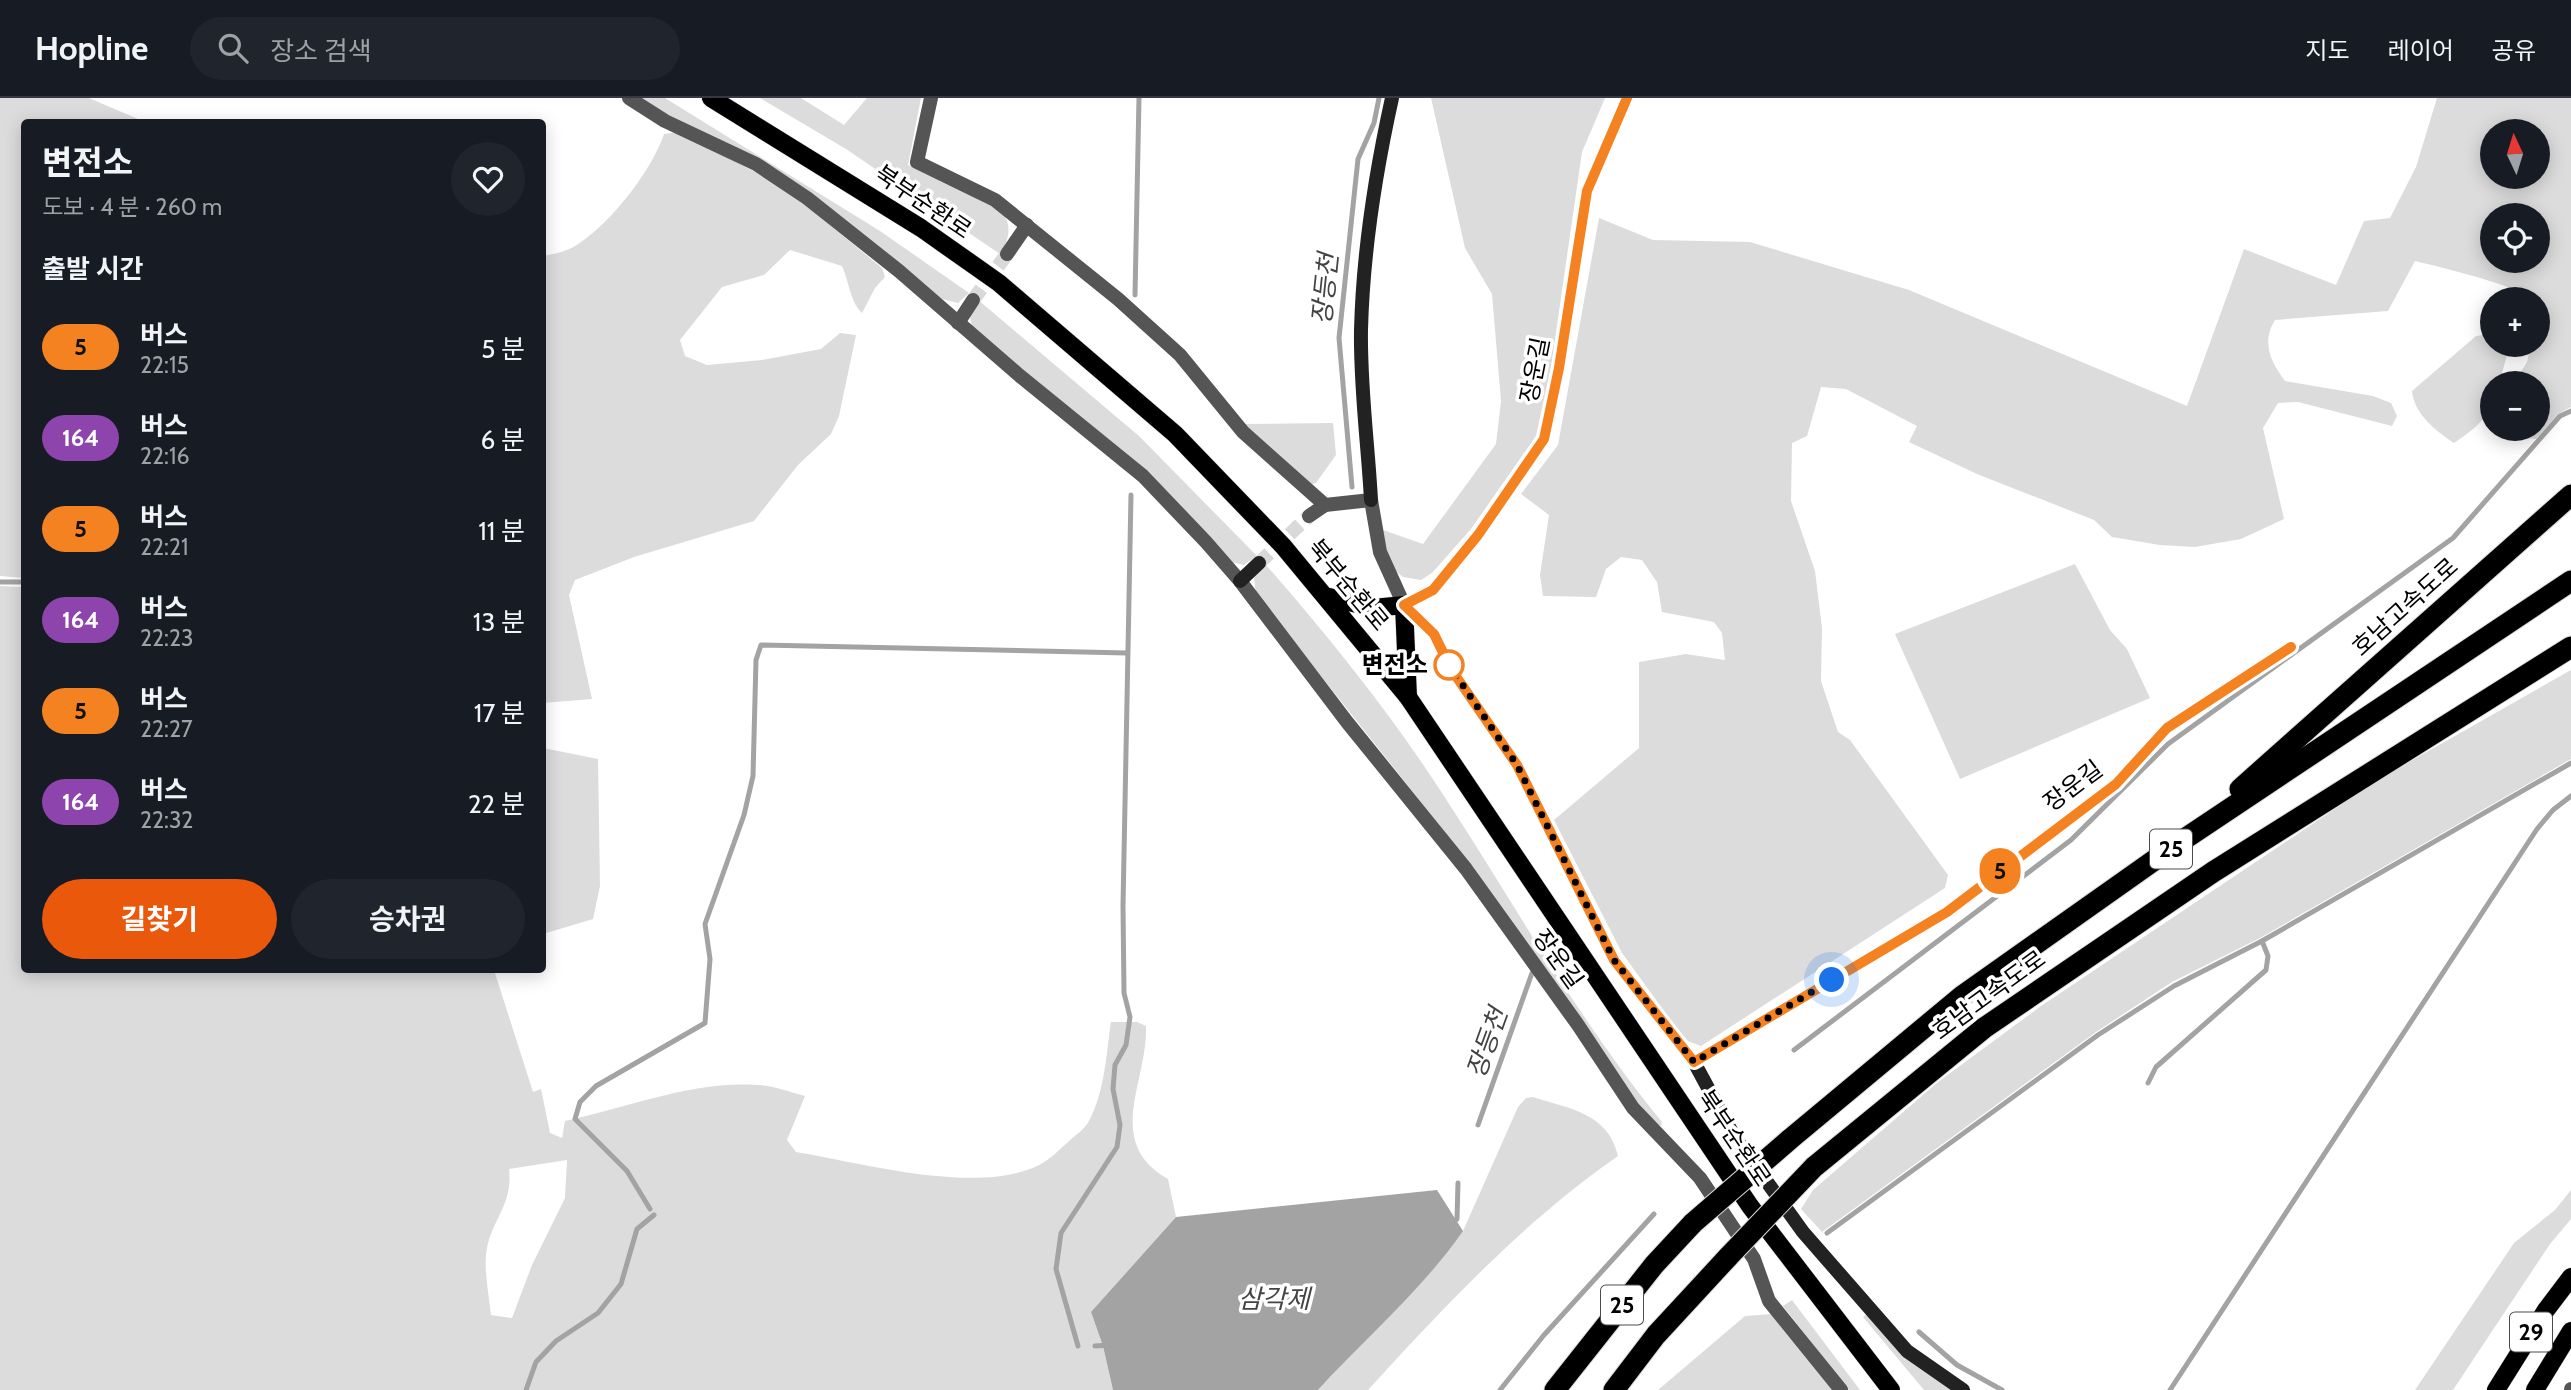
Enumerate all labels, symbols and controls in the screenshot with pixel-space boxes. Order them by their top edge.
search box [190,17,680,80]
text: Hopline [35,28,148,68]
icon: search [214,29,252,67]
text: 장소 검색 [270,35,372,67]
text: 지도 [2305,36,2350,65]
text: 레이어 [2388,36,2454,65]
text: 공유 [2492,36,2536,65]
north arrow [2480,119,2550,189]
map controls [2480,119,2550,441]
text: 변전소 [42,142,133,182]
button: heart [451,142,525,216]
street label: 북부순환로 [869,159,977,244]
text: 도보 · 4 분 · 260 m [42,193,222,221]
button: locate [2480,203,2550,273]
water label: 장등천 [1305,249,1345,326]
text: 출발 시간 [42,253,144,285]
button: + [2480,287,2550,357]
text: 버스 [140,319,188,351]
text: 5 [74,332,87,361]
text: 5 분 [481,333,525,365]
street label: 장운길 [1514,335,1555,405]
text: 22:15 [140,351,189,379]
button: − [2480,371,2550,441]
text: 버스 [140,410,188,442]
text: 164 [62,423,99,452]
text: 6 분 [480,424,525,456]
text: 22:16 [140,442,189,470]
text: 버스 [140,501,188,533]
text: 5 [74,514,87,543]
text: 11 분 [478,515,525,547]
text: 22:21 [140,533,188,561]
street label: 북부순환로 [1302,533,1395,636]
street label: 호남고속도로 [2346,552,2464,662]
text: 버스 [140,592,188,624]
text: 164 [62,605,99,634]
text: 13 분 [473,606,525,638]
text: 22:23 [140,624,193,652]
place label: 변전소 [1362,650,1428,679]
marker: 변전소 [1434,650,1464,680]
text: 버스 [140,683,188,715]
text: 5 [74,696,87,725]
text: 17 분 [474,697,525,729]
text: 22:27 [140,715,193,743]
street label: 장운길 [2038,754,2108,817]
text: 버스 [140,774,188,806]
text: 164 [62,787,99,816]
text: 22 분 [468,788,525,820]
text: 22:32 [140,806,193,834]
road number: 25 [2150,830,2192,869]
line badge: 5 [1977,848,2023,894]
text: 5 [1994,856,2006,885]
button: 길찾기 [42,879,277,959]
button: 승차권 [291,879,525,959]
street label: 장운길 [1527,923,1590,994]
street label: 호남고속도로 [1927,944,2051,1045]
your location [1814,962,1849,997]
water label: 장등천 [1460,1001,1515,1082]
street label: 북부순환로 [1692,1084,1777,1192]
water label: 삼각제 [1238,1283,1313,1315]
road number: 25 [1601,1286,1643,1324]
road number: 29 [2510,1312,2552,1352]

